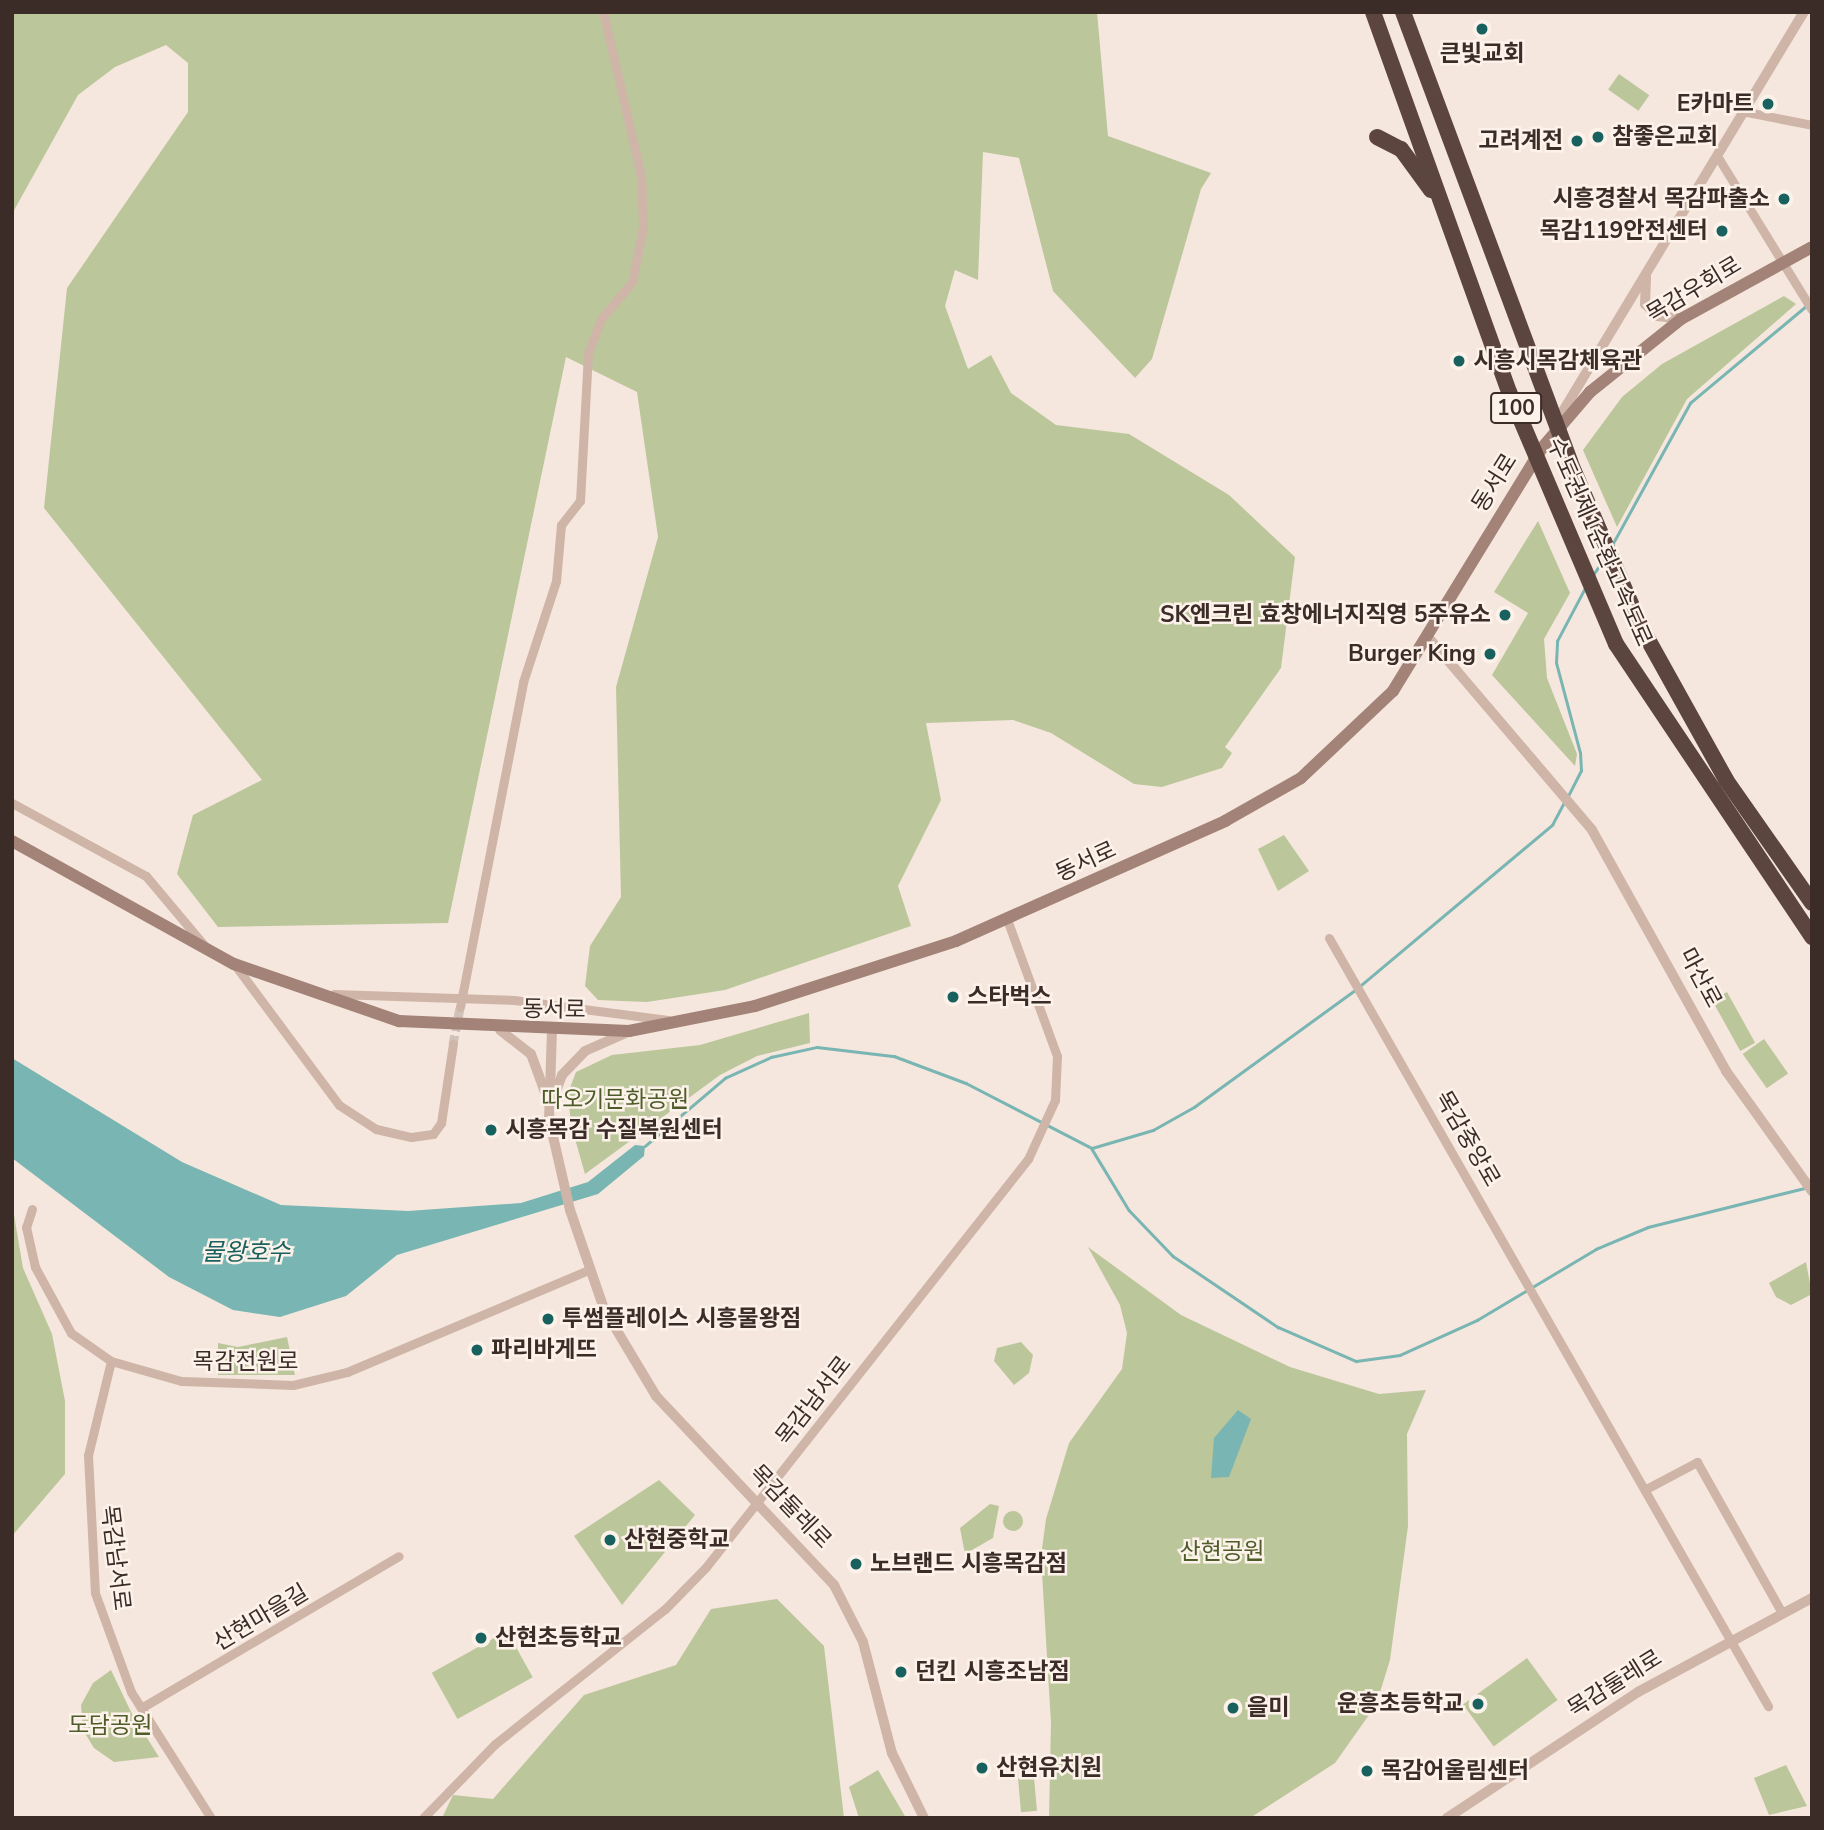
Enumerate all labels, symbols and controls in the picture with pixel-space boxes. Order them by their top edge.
marker: 큰빛교회 [1474,21,1490,37]
place label: 큰빛교회 [1440,40,1524,68]
place label: E카마트 [1677,90,1754,118]
marker: E카마트 [1760,96,1776,112]
place label: 참좋은교회 [1612,123,1718,151]
place label: 고려계전 [1478,127,1563,155]
marker: 참좋은교회 [1590,129,1606,145]
marker: 고려계전 [1569,133,1585,149]
place label: 시흥경찰서 목감파출소 [1552,185,1770,213]
marker: 시흥경찰서 목감파출소 [1776,191,1792,207]
place label: 목감119안전센터 [1540,217,1708,245]
marker: 목감119안전센터 [1714,223,1730,239]
street label: 목감우회로 [1642,251,1746,329]
place label: 시흥시목감체육관 [1473,347,1642,375]
marker: 시흥시목감체육관 [1451,353,1467,369]
road number: 100 [1490,390,1542,426]
street label: 수도권제1순환고속도로 [1541,433,1657,651]
street label: 동서로 [1466,449,1524,517]
place label: SK엔크린 효창에너지직영 5주유소 [1160,601,1491,629]
marker: SK엔크린 효창에너지직영 5주유소 [1497,607,1513,623]
place label: Burger King [1348,640,1476,668]
marker: Burger King [1482,646,1498,662]
street label: 동서로 [1051,836,1121,888]
street label: 마산로 [1673,943,1727,1013]
place label: 스타벅스 [967,983,1052,1011]
marker: 스타벅스 [945,989,961,1005]
street label: 동서로 [522,996,586,1024]
park label: 따오기문화공원 [541,1086,689,1114]
street label: 목감중앙로 [1429,1086,1505,1192]
place label: 시흥목감 수질복원센터 [505,1116,723,1144]
marker: 시흥목감 수질복원센터 [483,1122,499,1138]
water label: 물왕호수 [202,1239,290,1267]
place label: 투썸플레이스 시흥물왕점 [562,1305,801,1333]
marker: 투썸플레이스 시흥물왕점 [540,1311,556,1327]
place label: 파리바게뜨 [491,1336,597,1364]
marker: 파리바게뜨 [469,1342,485,1358]
street label: 목감전원로 [193,1348,299,1376]
street label: 목감남서로 [771,1351,857,1451]
street label: 목감둘레로 [743,1459,837,1555]
street label: 목감남서로 [95,1504,135,1612]
place label: 산현중학교 [624,1526,730,1554]
marker: 산현중학교 [602,1532,618,1548]
park label: 산현공원 [1180,1538,1264,1566]
place label: 노브랜드 시흥목감점 [870,1550,1067,1578]
marker: 노브랜드 시흥목감점 [848,1556,864,1572]
street label: 산현마을길 [209,1579,313,1657]
place label: 산현초등학교 [495,1624,622,1652]
marker: 산현초등학교 [473,1630,489,1646]
street label: 목감둘레로 [1563,1644,1667,1724]
place label: 던킨 시흥조남점 [915,1658,1069,1686]
marker: 던킨 시흥조남점 [893,1664,909,1680]
place label: 운흥초등학교 [1337,1690,1464,1718]
place label: 을미 [1247,1694,1289,1722]
marker: 운흥초등학교 [1470,1696,1486,1712]
marker: 을미 [1225,1700,1241,1716]
park label: 도담공원 [68,1712,152,1740]
place label: 산현유치원 [996,1754,1102,1782]
place label: 목감어울림센터 [1381,1757,1529,1785]
marker: 산현유치원 [974,1760,990,1776]
marker: 목감어울림센터 [1359,1763,1375,1779]

